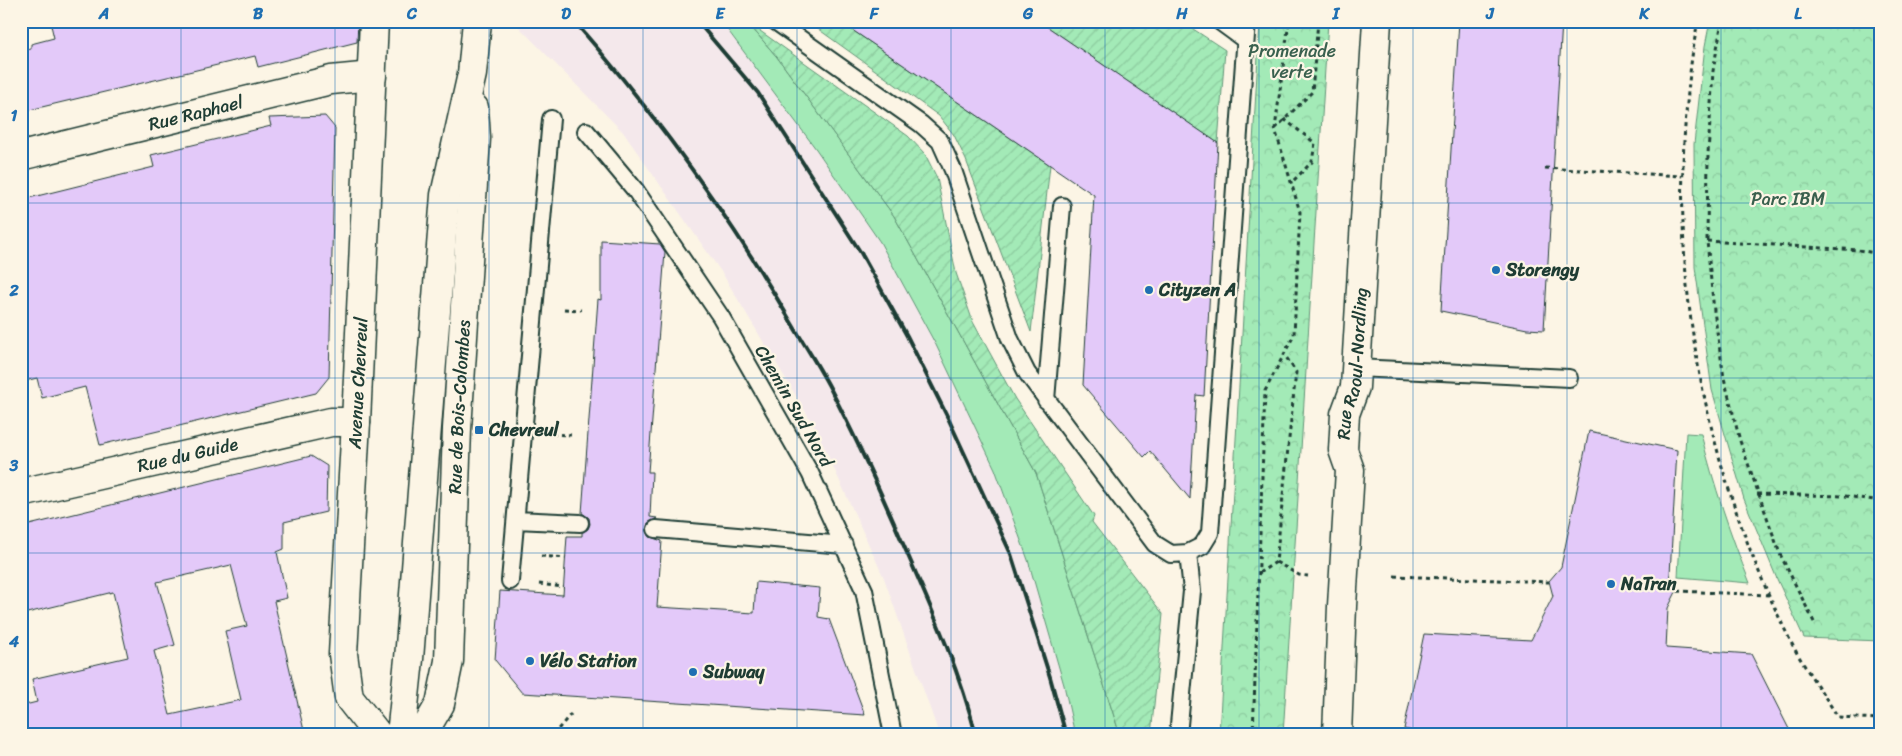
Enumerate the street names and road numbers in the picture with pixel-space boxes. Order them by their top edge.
street label: Rue Raphael [145,86,248,140]
street label: Rue Raoul-Nordling [1328,286,1377,441]
street label: Avenue Chevreul [339,315,377,451]
street label: Rue de Bois-Colombes [439,318,480,494]
street label: Chemin Sud Nord [746,339,843,475]
street label: Rue du Guide [134,428,241,482]

